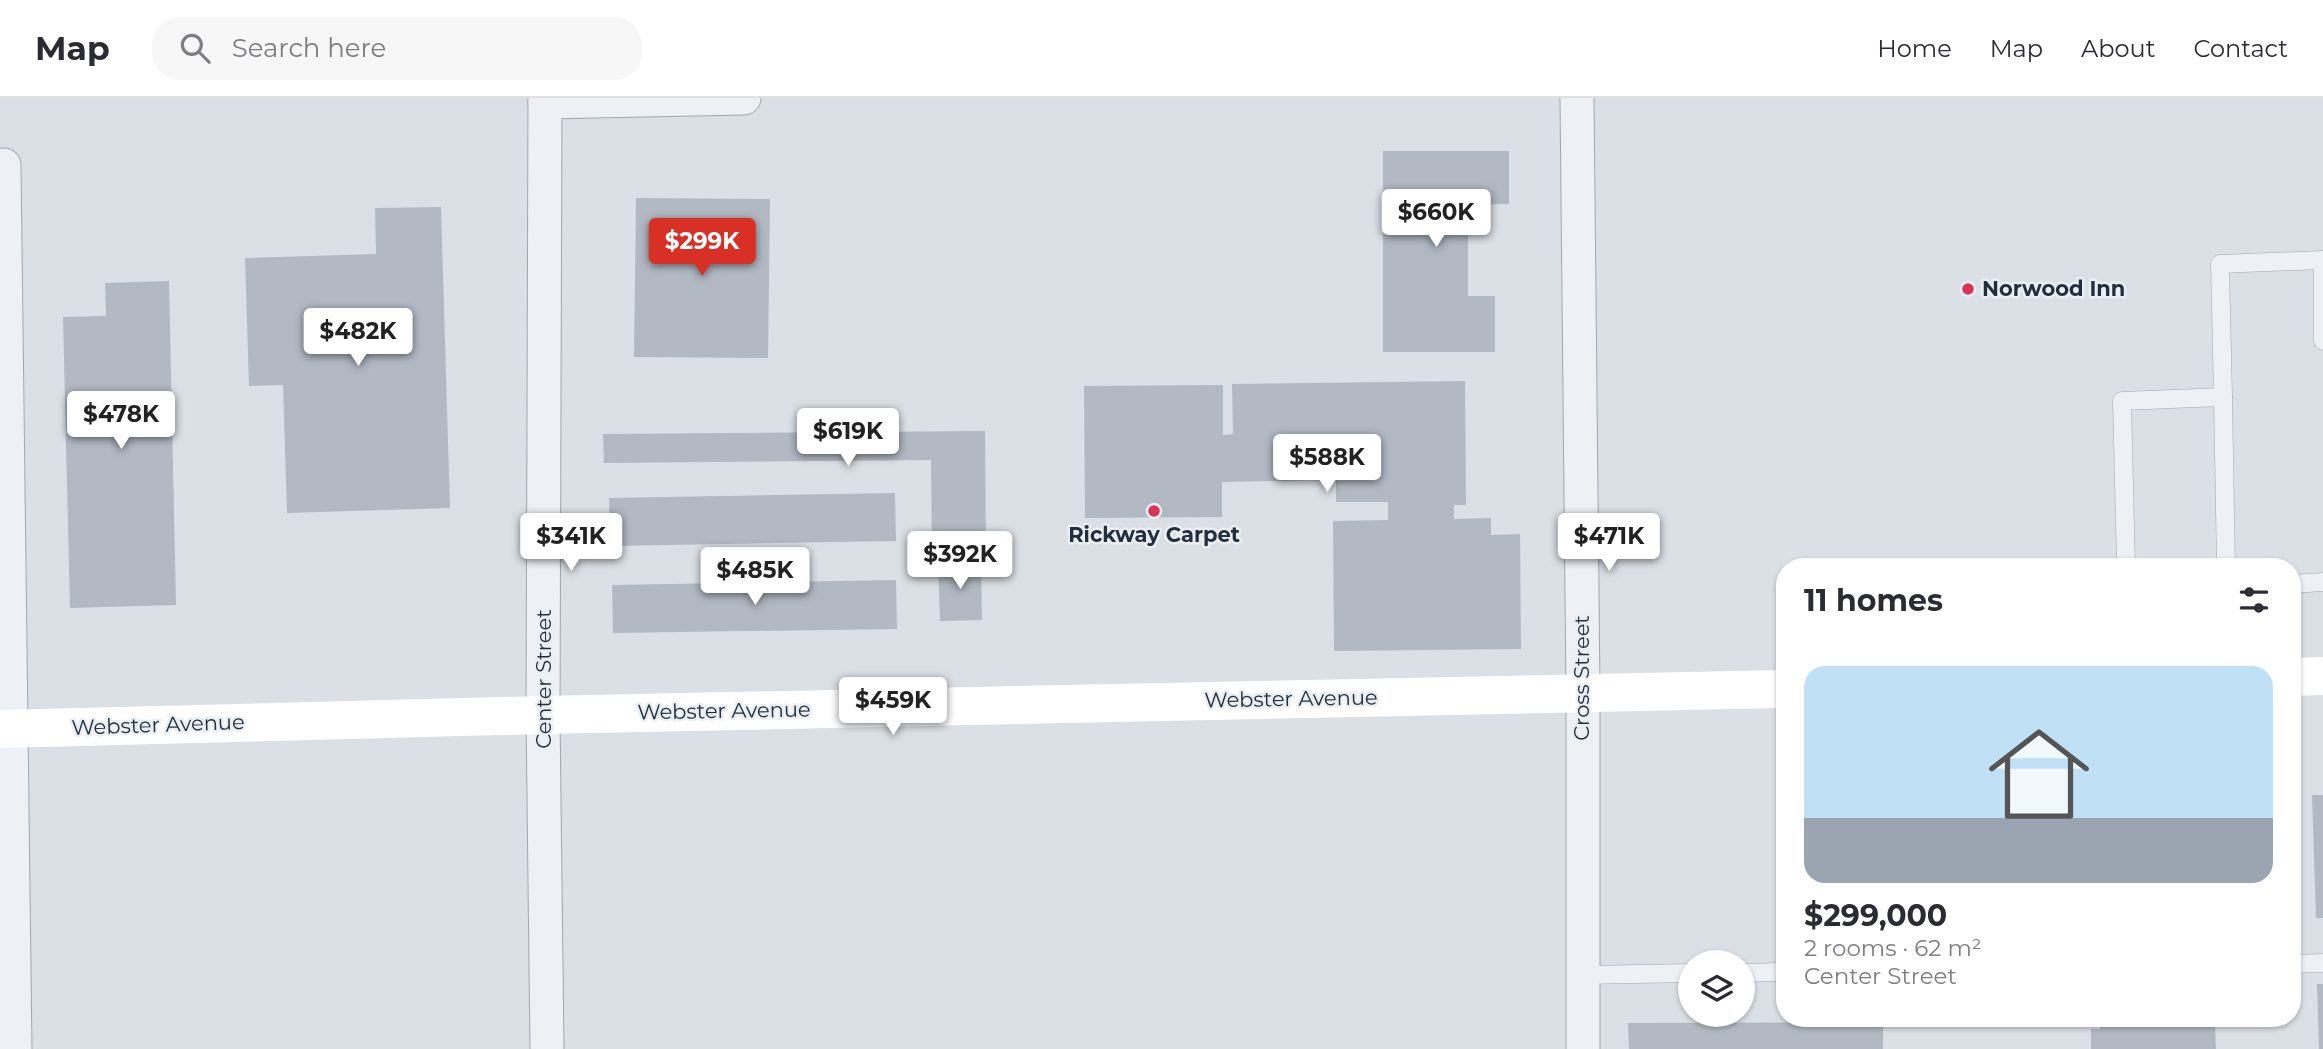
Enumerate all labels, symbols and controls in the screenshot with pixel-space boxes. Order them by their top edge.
search box [152,17,642,80]
text: Map [35,28,110,68]
icon: search [176,29,214,67]
text: Search here [232,32,386,64]
text: Home [1877,34,1952,63]
text: Map [1990,34,2043,63]
text: About [2081,34,2155,63]
text: Contact [2193,34,2288,63]
pin: $660K [1387,190,1485,249]
text: $660K [1398,198,1474,226]
pin: $299K [653,218,751,278]
text: $299K [665,227,739,255]
place label: Norwood Inn [1982,276,2125,301]
marker: Norwood Inn [1960,281,1976,297]
pin: $482K [309,308,407,368]
text: $482K [320,317,396,345]
pin: $478K [72,392,170,451]
text: $478K [83,400,159,428]
pin: $619K [799,408,897,468]
text: $619K [813,417,883,445]
pin: $588K [1278,434,1376,494]
text: $588K [1289,443,1365,471]
marker: Rickway Carpet [1146,503,1162,519]
pin: $341K [522,514,620,573]
pin: $471K [1560,514,1658,573]
text: $341K [536,522,606,550]
place label: Rickway Carpet [1068,522,1240,547]
text: $471K [1574,522,1644,550]
pin: $392K [911,532,1009,591]
text: $392K [923,540,997,568]
pin: $485K [706,547,804,607]
text: $485K [717,556,793,584]
icon: filters [2235,581,2273,619]
text: 11 homes [1804,582,1943,619]
street label: Center Street [531,609,556,749]
street label: Cross Street [1569,615,1594,741]
pin: $459K [844,678,942,737]
street label: Webster Avenue [1204,684,1378,713]
text: $459K [855,686,931,714]
street label: Webster Avenue [637,696,811,725]
street label: Webster Avenue [71,709,245,740]
icon: home [1976,711,2102,837]
text: $299,000 [1804,897,1947,934]
text: 2 rooms · 62 m² [1804,934,1982,962]
map controls [1678,950,1755,1027]
button: layers [1678,950,1755,1027]
text: Center Street [1804,962,1957,990]

